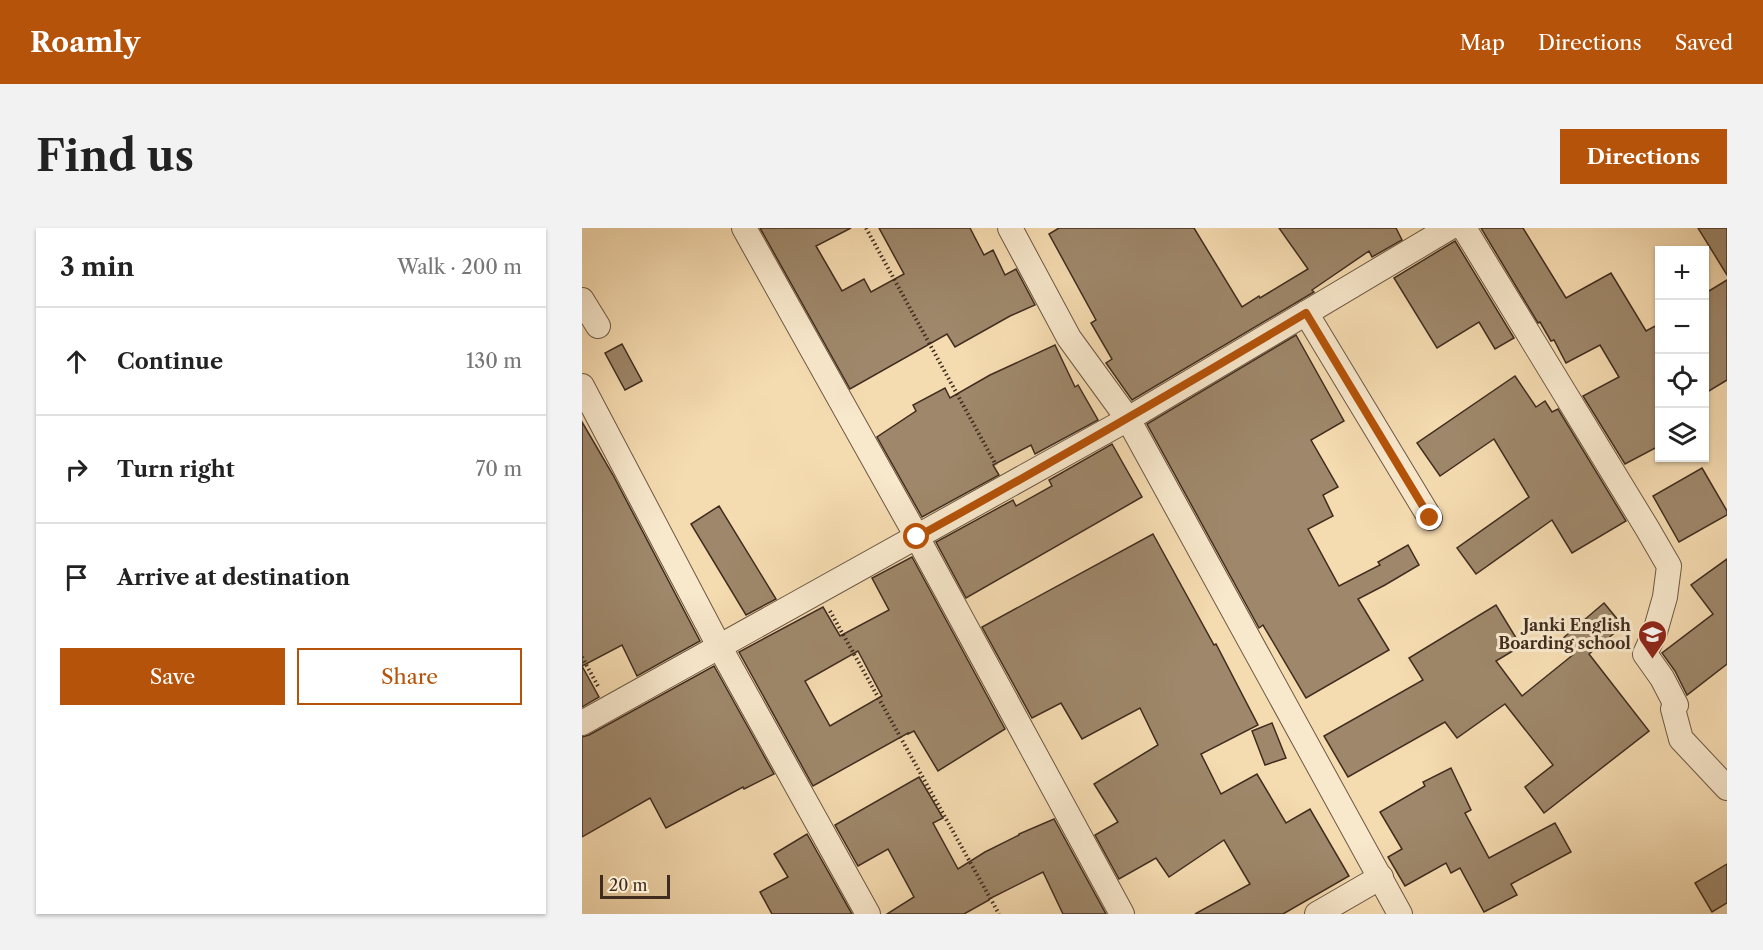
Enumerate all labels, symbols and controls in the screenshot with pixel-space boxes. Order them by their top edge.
text: Roamly [30,25,140,59]
text: Map [1460,30,1505,55]
text: Directions [1538,30,1642,55]
text: Saved [1675,30,1733,55]
button: Directions [1560,129,1727,184]
text: Find us [36,130,194,182]
map controls [1655,246,1709,462]
button: + [1655,246,1709,300]
text: 3 min [60,251,134,283]
text: Walk · 200 m [397,255,522,279]
button: − [1655,300,1709,354]
icon: ahead [60,345,93,378]
text: Continue [117,348,223,375]
text: 130 m [466,349,522,373]
button: locate [1655,354,1709,408]
button: layers [1655,408,1709,462]
icon: right [60,453,93,486]
text: Turn right [117,456,235,483]
text: 70 m [476,457,522,481]
route end [1416,504,1442,530]
route start [903,523,929,549]
icon: arrive [60,561,93,594]
text: Arrive at destination [117,564,350,591]
place label: Janki English Boarding school [1498,615,1631,653]
school or university icon: Janki English Boarding school [1636,618,1668,660]
button: Save [60,648,285,705]
button: Share [297,648,522,705]
scale bar [600,872,670,900]
text: 20 m [609,875,648,895]

